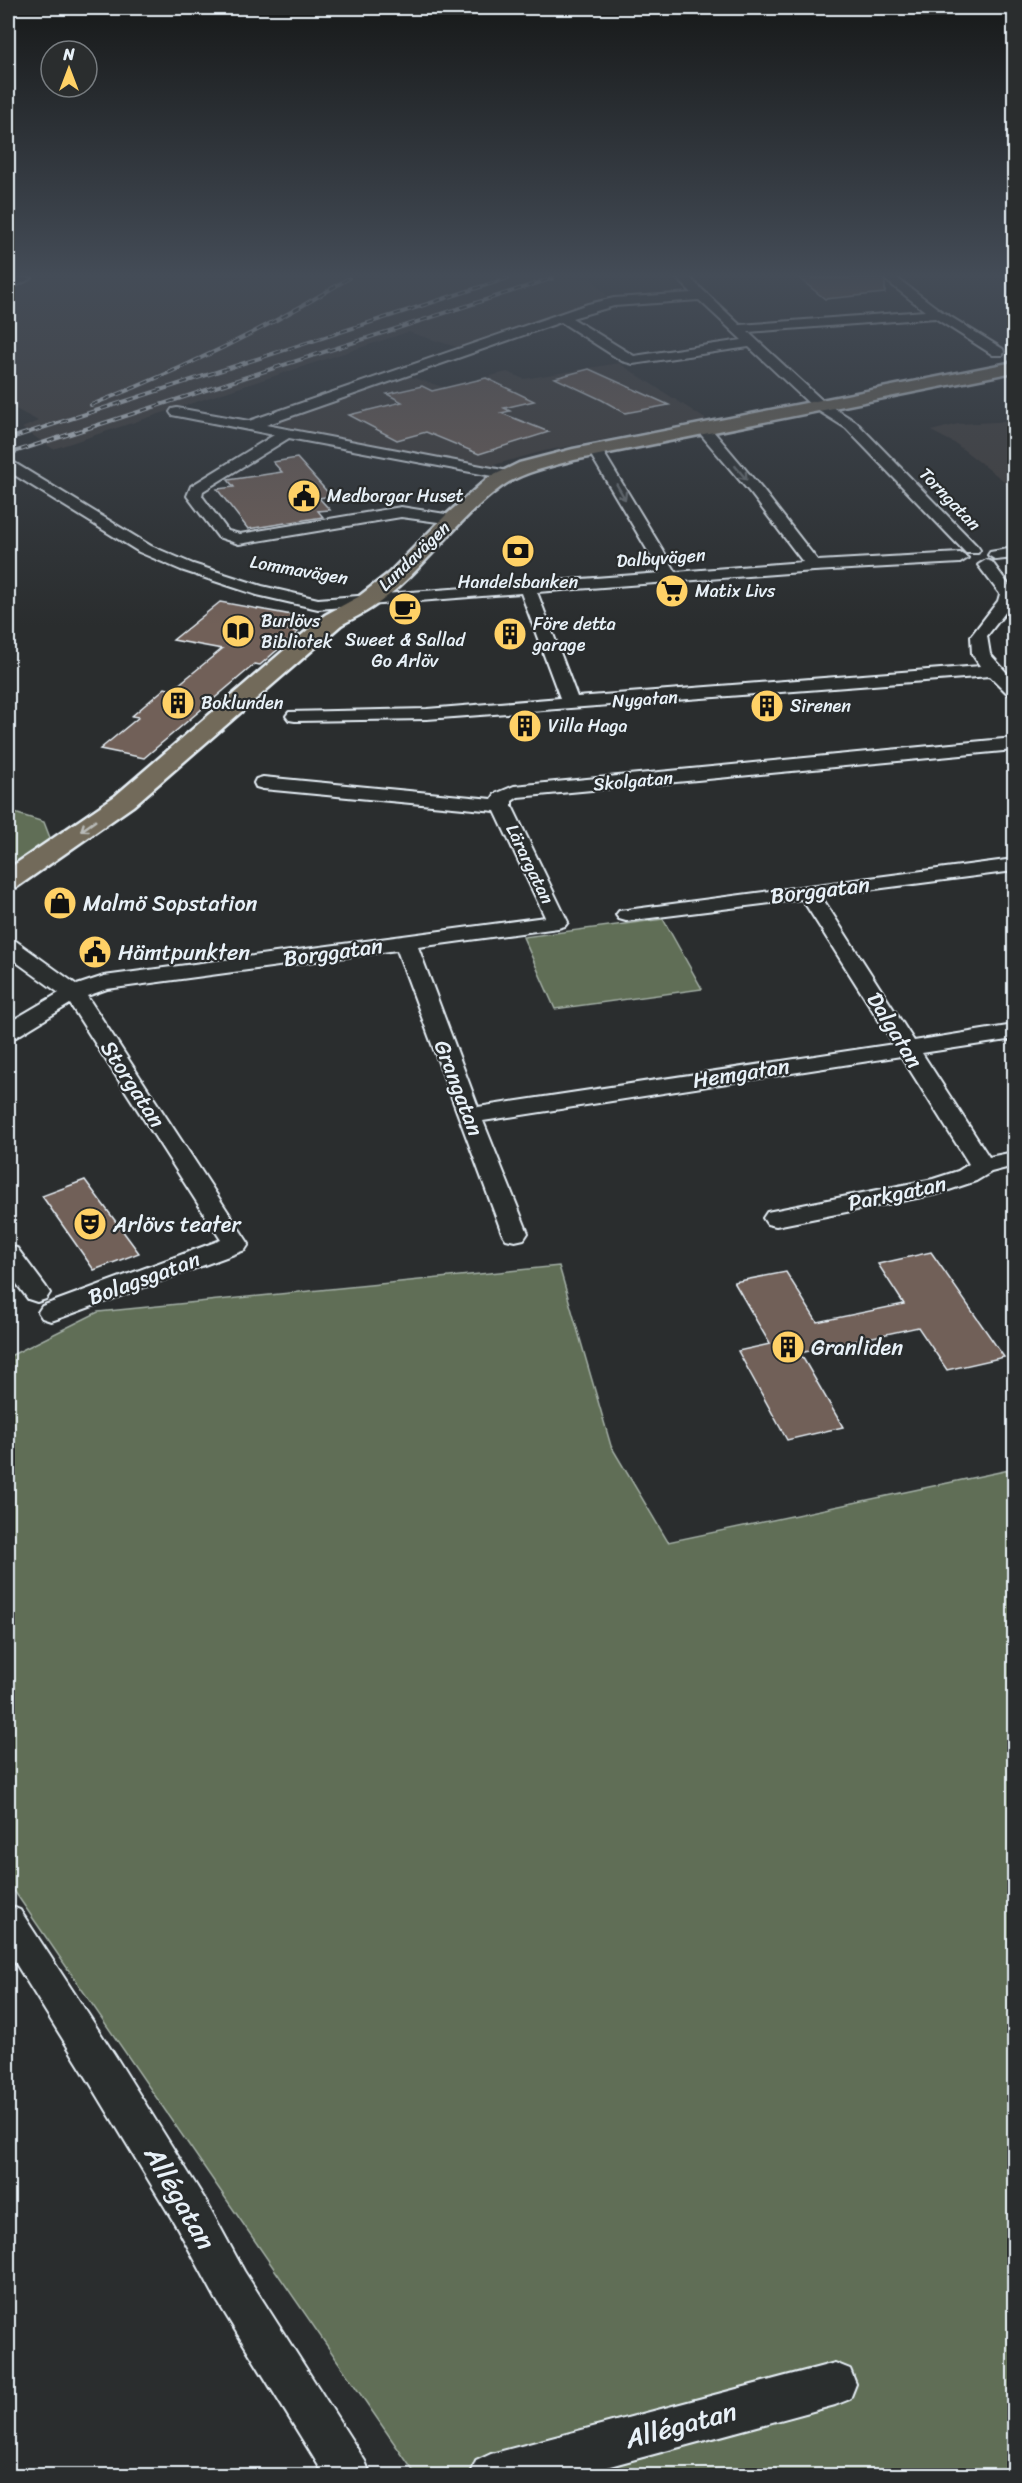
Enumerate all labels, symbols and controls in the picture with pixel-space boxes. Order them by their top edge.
north arrow [39,39,99,99]
text: N [62,40,75,69]
street label: Torngatan [911,459,989,539]
one-way arrow [734,465,748,480]
public building icon: Medborgar Huset [286,478,322,514]
place label: Medborgar Huset [327,480,464,512]
one-way arrow [615,483,627,500]
street label: Lundavägen [370,513,458,599]
bank icon: Handelsbanken [500,533,536,569]
street label: Dalbyvägen [615,539,707,577]
street label: Lommavägen [247,546,351,594]
place label: Handelsbanken [458,566,579,598]
supermarket icon: Matix Livs [654,573,690,609]
place label: Matix Livs [695,575,776,607]
cafe icon: Sweet & Sallad Go Arlöv [387,591,423,627]
place label: Burlövs Bibliotek [261,605,333,658]
place label: Före detta garage [531,608,616,661]
library icon: Burlövs Bibliotek [220,613,256,649]
building icon: Före detta garage [492,616,528,652]
place label: Sweet & Sallad Go Arlöv [345,624,467,677]
street label: Nygatan [611,681,679,717]
building icon: Boklunden [160,685,196,721]
place label: Boklunden [201,687,284,719]
building icon: Sirenen [749,688,785,724]
place label: Sirenen [790,690,851,722]
building icon: Villa Haga [507,708,543,744]
place label: Villa Haga [548,710,628,742]
street label: Skolgatan [592,762,674,800]
street label: Lärargatan [497,818,563,910]
one-way arrow [80,820,96,832]
street label: Borggatan [768,865,872,915]
place label: Malmö Sopstation [83,884,258,923]
shop icon: Malmö Sopstation [42,885,78,921]
street label: Borggatan [281,926,385,978]
place label: Hämtpunkten [118,933,250,972]
public building icon: Hämtpunkten [77,934,113,970]
street label: Dalgatan [856,984,934,1076]
street label: Storgatan [90,1032,176,1136]
street label: Grangatan [423,1034,495,1142]
street label: Hemgatan [690,1046,792,1100]
street label: Parkgatan [844,1164,950,1222]
place label: Arlövs teater [112,1205,242,1244]
theatre icon: Arlövs teater [72,1206,108,1242]
street label: Bolagsgatan [82,1240,206,1316]
place label: Granliden [811,1328,903,1367]
building icon: Granliden [770,1329,806,1365]
street label: Allégatan [130,2136,230,2260]
street label: Allégatan [619,2387,743,2463]

